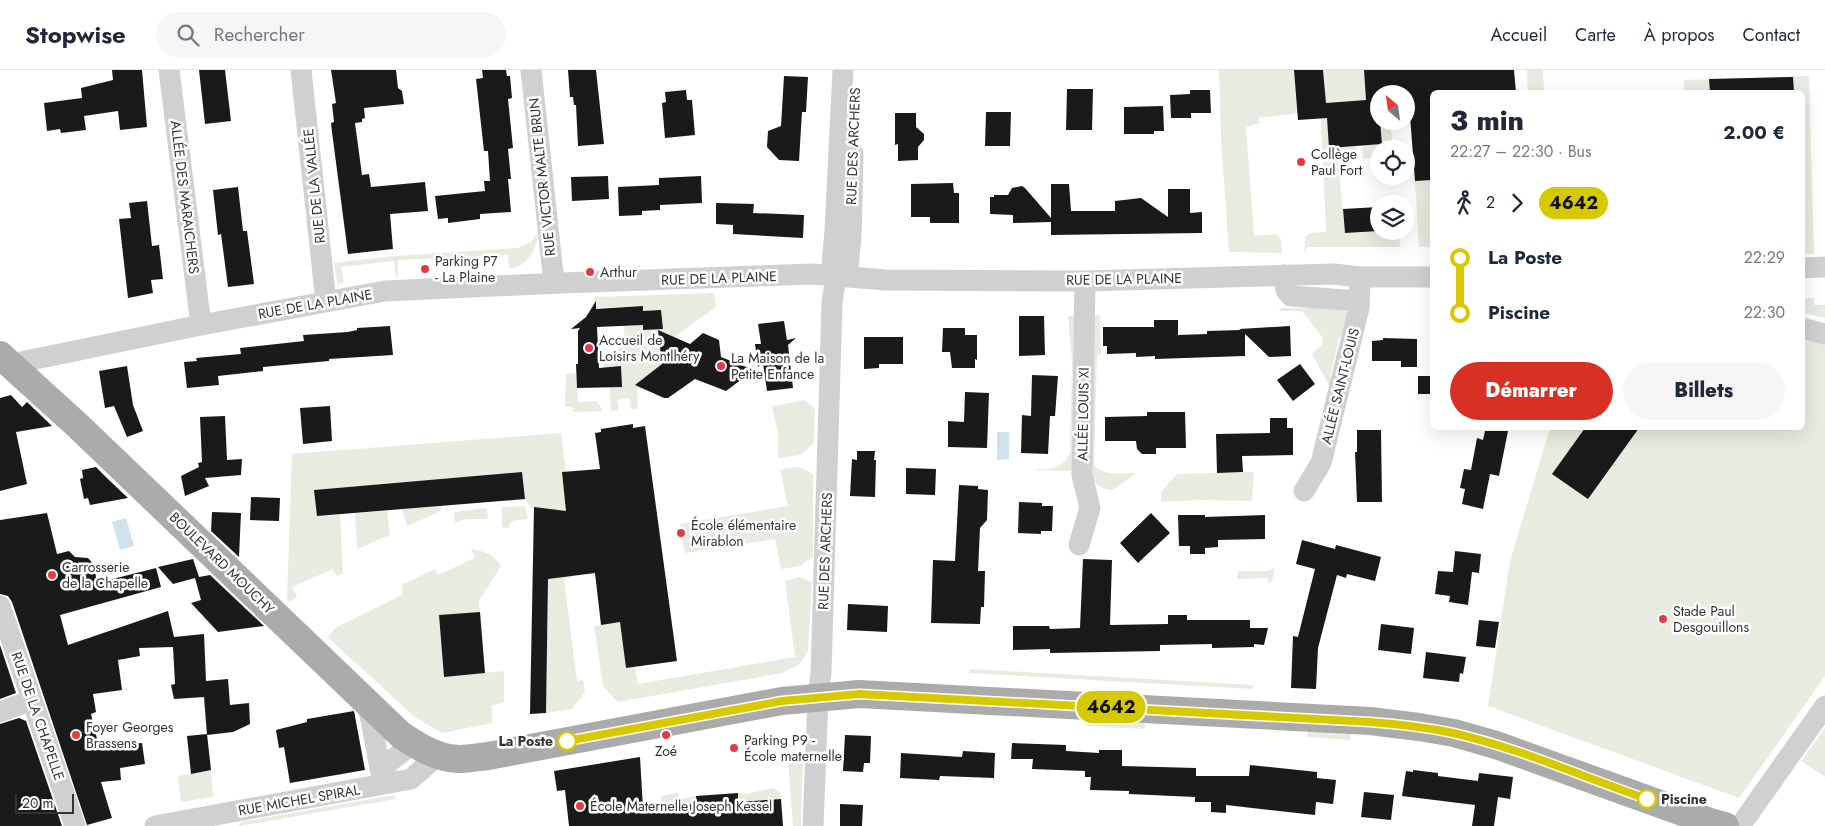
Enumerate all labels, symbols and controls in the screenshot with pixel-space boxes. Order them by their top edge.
search box [156,12,506,57]
text: Stopwise [25,17,126,52]
icon: search [174,21,202,49]
text: Rechercher [214,21,305,48]
text: Accueil [1490,22,1547,48]
text: Carte [1575,22,1616,48]
text: À propos [1644,22,1714,48]
text: Contact [1742,22,1800,48]
north arrow [1370,85,1415,130]
map controls [1370,85,1415,240]
street label: RUE DES ARCHERS [841,87,865,205]
street label: RUE VICTOR MALTE BRUN [524,97,560,257]
text: 3 min [1450,100,1524,141]
street label: ALLÉE DES MARAICHERS [166,119,204,275]
text: 2.00 € [1723,119,1785,146]
street label: RUE DE LA VALLÉE [298,128,330,244]
button: locate [1370,140,1415,185]
text: 22:27 – 22:30 · Bus [1450,140,1591,163]
place label: Collège Paul Fort [1311,144,1363,180]
marker: Collège Paul Fort [1295,156,1307,168]
icon: walk [1450,189,1478,217]
icon: forward [1503,189,1531,217]
text: 4642 [1549,190,1598,216]
text: 2 [1486,191,1495,214]
button: layers [1370,195,1415,240]
text: La Poste [1488,244,1562,271]
text: 22:29 [1744,246,1785,269]
place label: Parking P7 - La Plaine [435,251,498,287]
place label: Arthur [600,262,637,282]
marker: Parking P7 - La Plaine [419,263,431,275]
marker: Arthur [584,266,596,278]
street label: RUE DE LA PLAINE [661,266,777,290]
street label: RUE DE LA PLAINE [1066,268,1182,290]
street label: RUE DE LA PLAINE [256,284,374,324]
text: Piscine [1488,299,1550,326]
text: 22:30 [1744,301,1785,324]
street label: ALLÉE SAINT-LOUIS [1316,326,1364,446]
place label: Accueil de Loisirs Montlhéry [599,330,700,366]
marker: Accueil de Loisirs Montlhéry [583,342,595,354]
place label: La Maison de la Petite Enfance [731,348,824,384]
marker: La Maison de la Petite Enfance [715,360,727,372]
button: Démarrer [1450,362,1613,420]
button: Billets [1623,362,1785,420]
street label: ALLÉE LOUIS XI [1072,367,1094,461]
street label: RUE DES ARCHERS [813,492,837,610]
street label: BOULEVARD MOUCHY [165,508,279,619]
place label: École élémentaire Mirablon [691,515,796,551]
marker: École élémentaire Mirablon [675,527,687,539]
place label: Carrosserie de la Chapelle [62,557,148,593]
marker: Carrosserie de la Chapelle [46,569,58,581]
place label: Stade Paul Desgouillons [1673,601,1749,637]
marker: Stade Paul Desgouillons [1657,613,1669,625]
street label: RUE DE LA CHAPELLE [7,649,69,783]
line badge: 4642 [1076,691,1146,723]
text: 4642 [1087,694,1135,720]
place label: Foyer Georges Brassens [86,717,174,753]
marker: Foyer Georges Brassens [70,729,82,741]
marker: Zoé [660,729,672,741]
place label: Parking P9 - École maternelle [744,730,842,766]
place label: La Poste [498,731,553,751]
marker: La Poste [557,731,577,751]
place label: Zoé [655,741,677,761]
marker: Parking P9 - École maternelle [728,742,740,754]
street label: RUE MICHEL SPIRAL [237,779,362,821]
marker: Piscine [1637,789,1657,809]
place label: Piscine [1661,789,1707,809]
scale bar [15,791,74,814]
text: 20 m [22,793,54,813]
place label: École Maternelle Joseph Kessel [590,796,772,816]
marker: École Maternelle Joseph Kessel [574,800,586,812]

